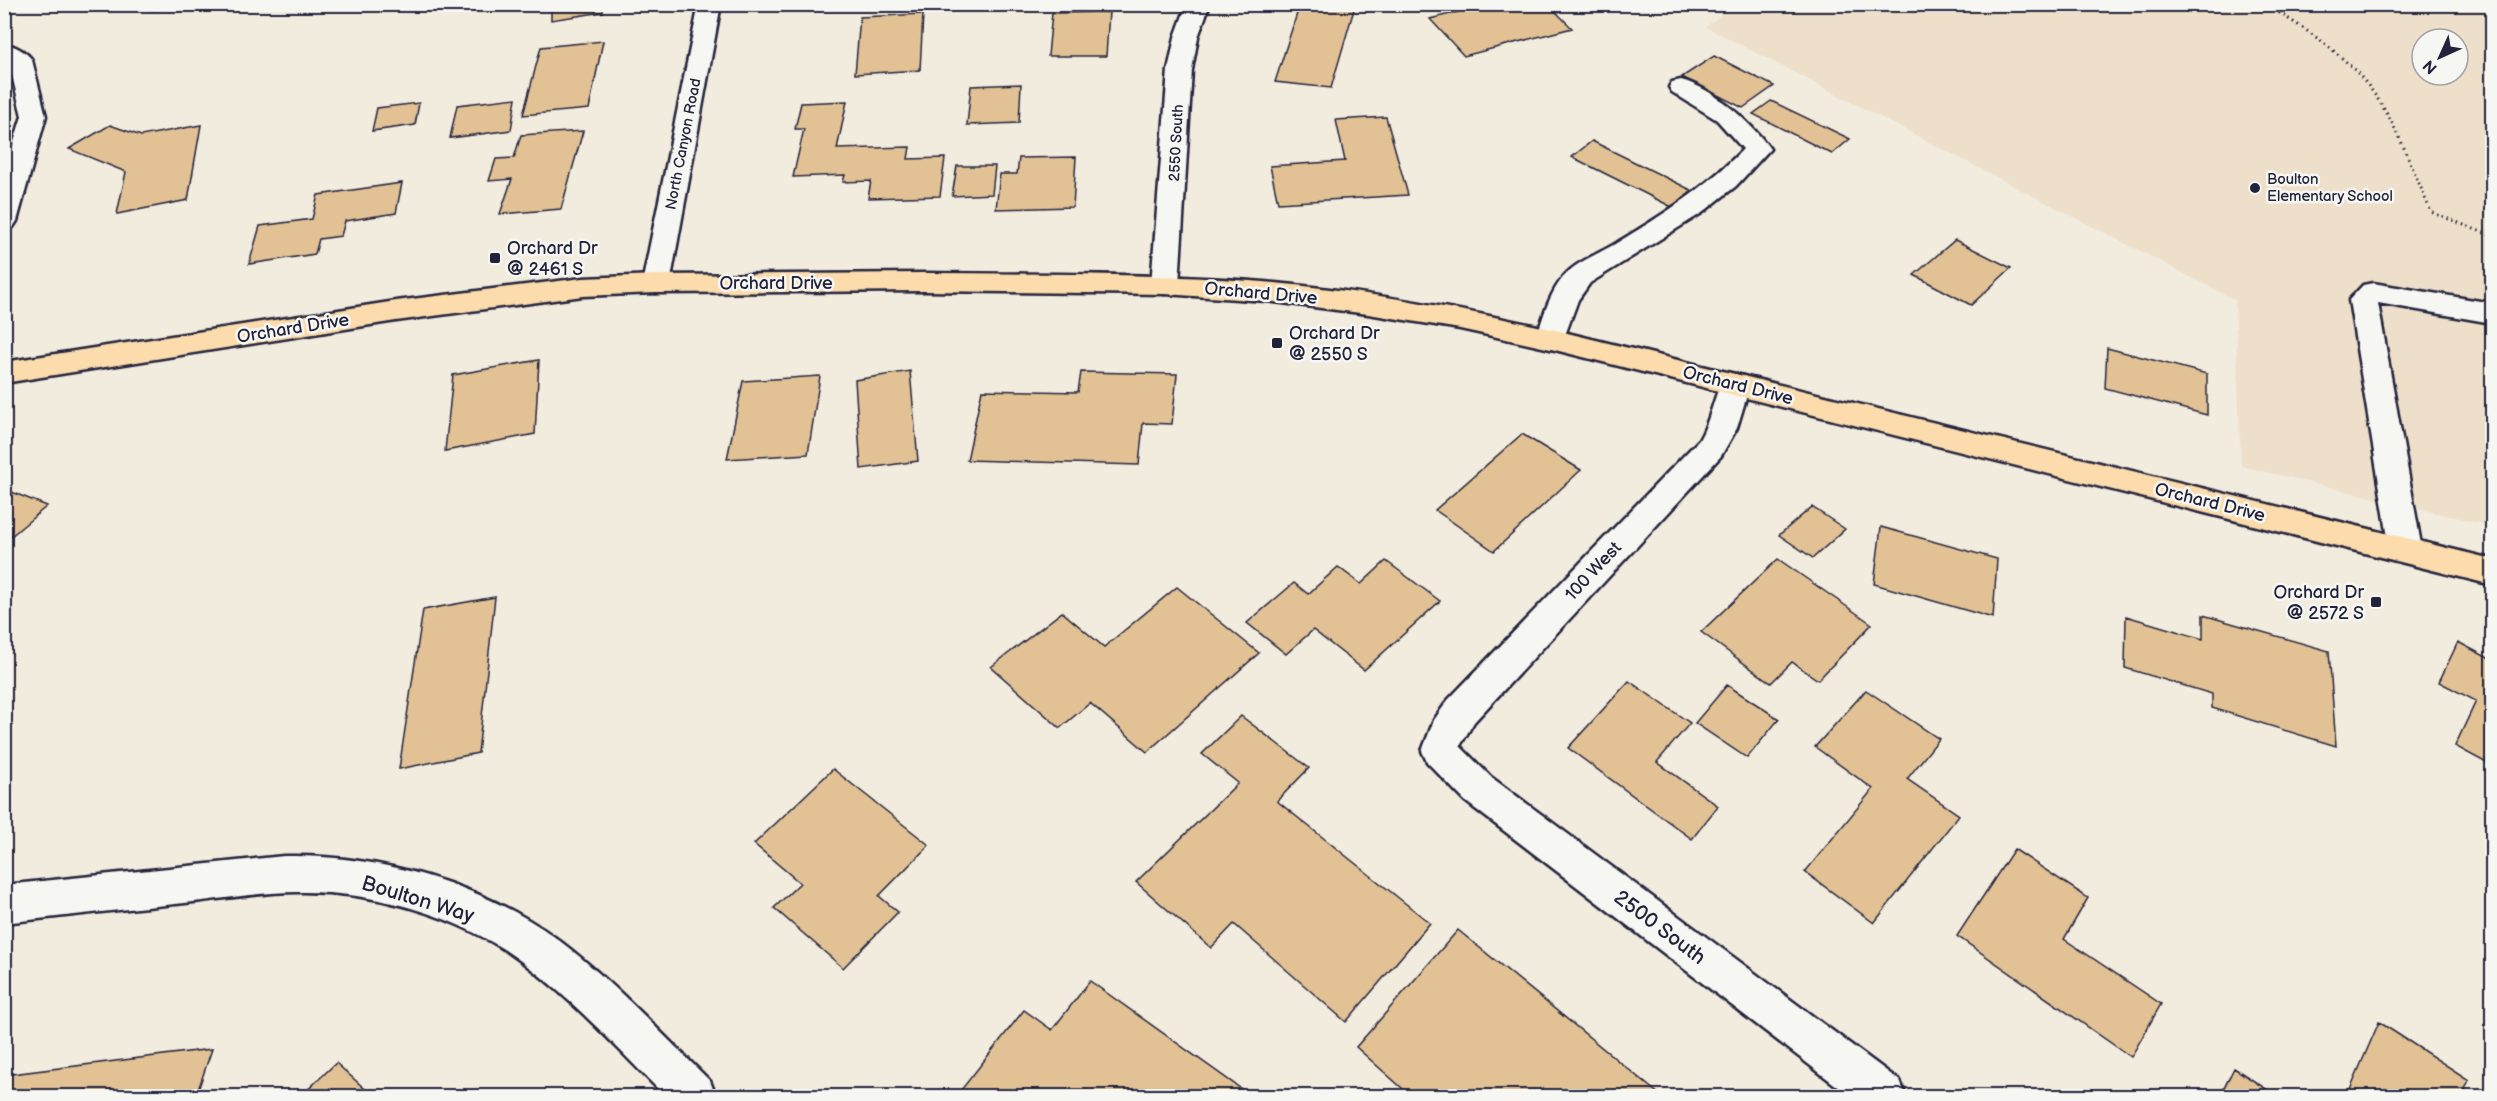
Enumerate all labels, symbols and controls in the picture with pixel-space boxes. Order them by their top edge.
north arrow [2410,27,2470,87]
text: N [2419,56,2441,78]
street label: North Canyon Road [661,77,706,211]
street label: 2550 South [1165,104,1188,182]
place label: Boulton Elementary School [2267,170,2393,206]
marker: Boulton Elementary School [2248,181,2262,195]
place label: Orchard Dr @ 2461 S [507,238,598,280]
marker: Orchard Dr @ 2461 S [488,251,502,265]
street label: Orchard Drive [719,273,833,294]
street label: Orchard Drive [1204,278,1319,309]
street label: Orchard Drive [236,309,351,348]
place label: Orchard Dr @ 2550 S [1289,323,1380,365]
marker: Orchard Dr @ 2550 S [1270,336,1284,350]
street label: Orchard Drive [1680,362,1796,409]
street label: Orchard Drive [2152,479,2268,526]
street label: 100 West [1561,537,1626,605]
place label: Orchard Dr @ 2572 S [2273,582,2364,624]
marker: Orchard Dr @ 2572 S [2369,595,2383,609]
street label: Boulton Way [359,871,478,929]
street label: 2500 South [1609,885,1711,970]

